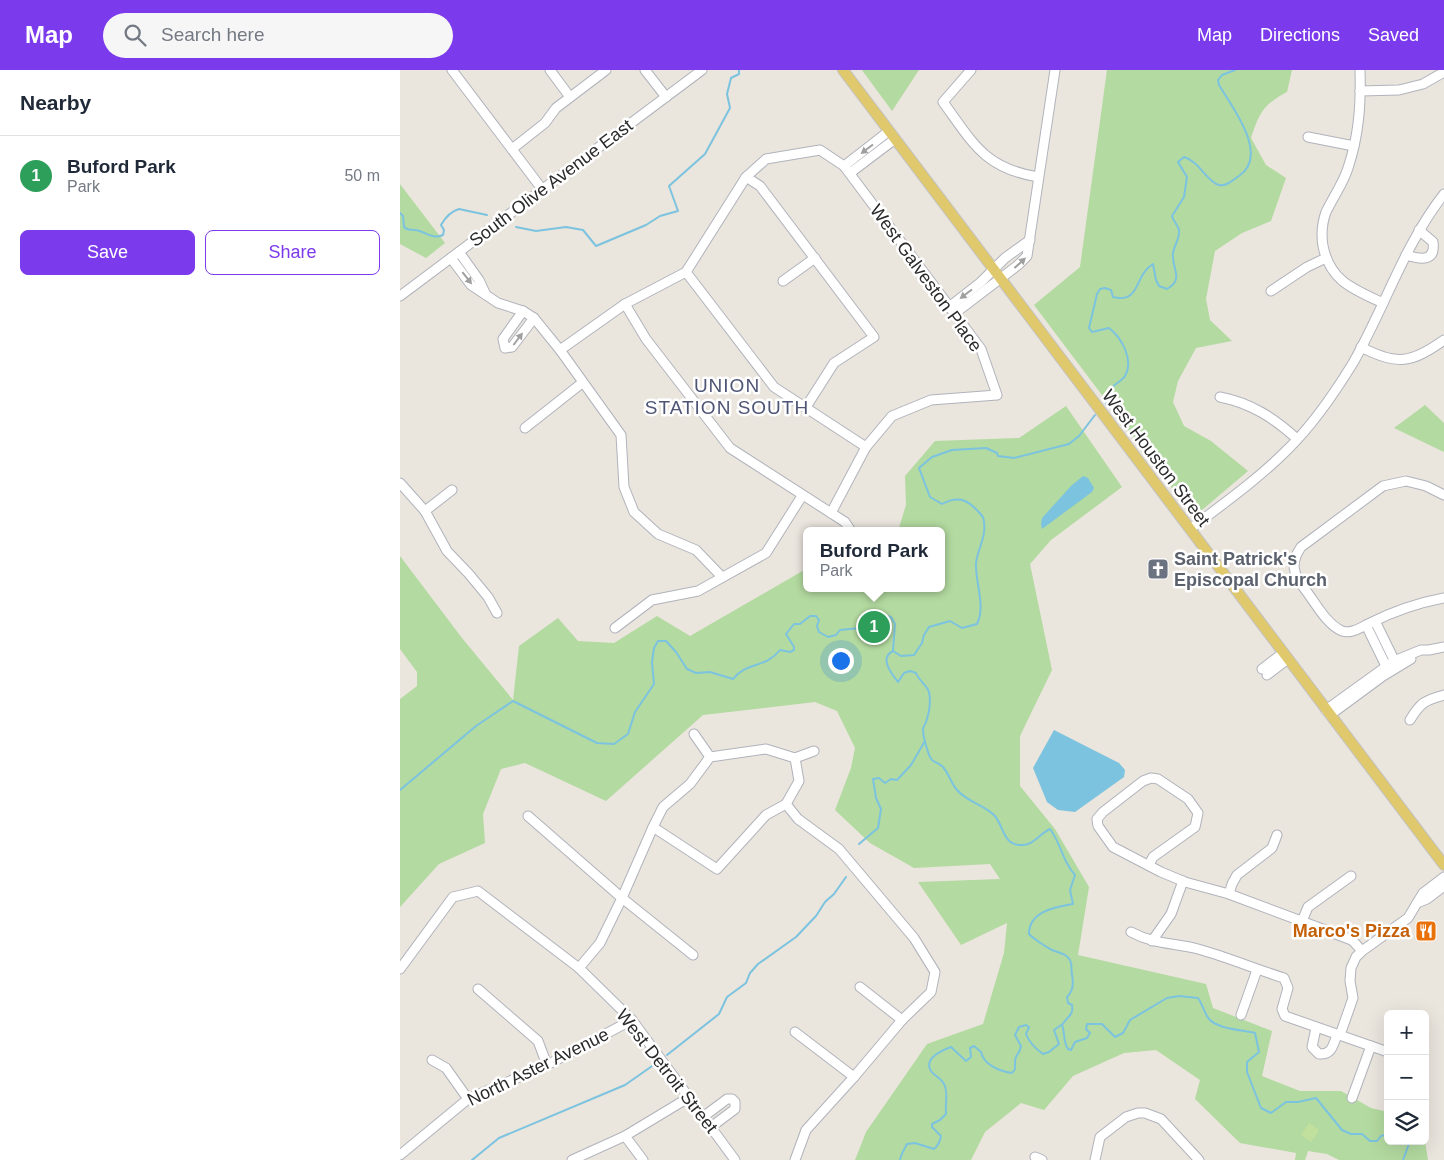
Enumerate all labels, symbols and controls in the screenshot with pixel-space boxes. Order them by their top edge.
search box [103,13,453,58]
text: Map [25,21,73,48]
icon: search [121,21,149,49]
text: Search here [161,24,265,45]
text: Map [1197,25,1232,45]
text: Directions [1260,25,1340,45]
text: Saved [1368,25,1419,45]
text: Nearby [20,91,91,114]
street label: South Olive Avenue East [466,115,636,251]
one-way arrow [861,143,874,154]
text: Buford Park [67,156,176,177]
text: 1 [32,167,40,184]
text: 50 m [344,167,380,184]
text: Park [67,178,100,195]
street label: West Galveston Place [866,201,986,355]
button: Save [20,230,195,275]
button: Share [205,230,380,275]
one-way arrow [1014,257,1027,268]
one-way arrow [461,271,472,284]
one-way arrow [960,288,973,299]
one-way arrow [513,332,523,346]
district label: UNION STATION SOUTH [645,375,809,418]
street label: West Houston Street [1098,386,1214,530]
popup [803,527,945,592]
text: Buford Park [820,540,928,561]
place label: Saint Patrick's Episcopal Church [1174,549,1327,590]
church icon: Saint Patrick's Episcopal Church [1146,557,1170,581]
text: Park [820,562,853,579]
pin: 1 [858,608,890,646]
your location [828,648,854,674]
restaurant icon: Marco's Pizza [1414,919,1438,943]
place label: Marco's Pizza [1293,921,1411,941]
street label: West Detroit Street [612,1005,722,1137]
map controls [1384,1010,1429,1145]
button: + [1384,1010,1429,1055]
street label: North Aster Avenue [464,1024,612,1110]
button: − [1384,1055,1429,1100]
button: layers [1384,1100,1429,1145]

